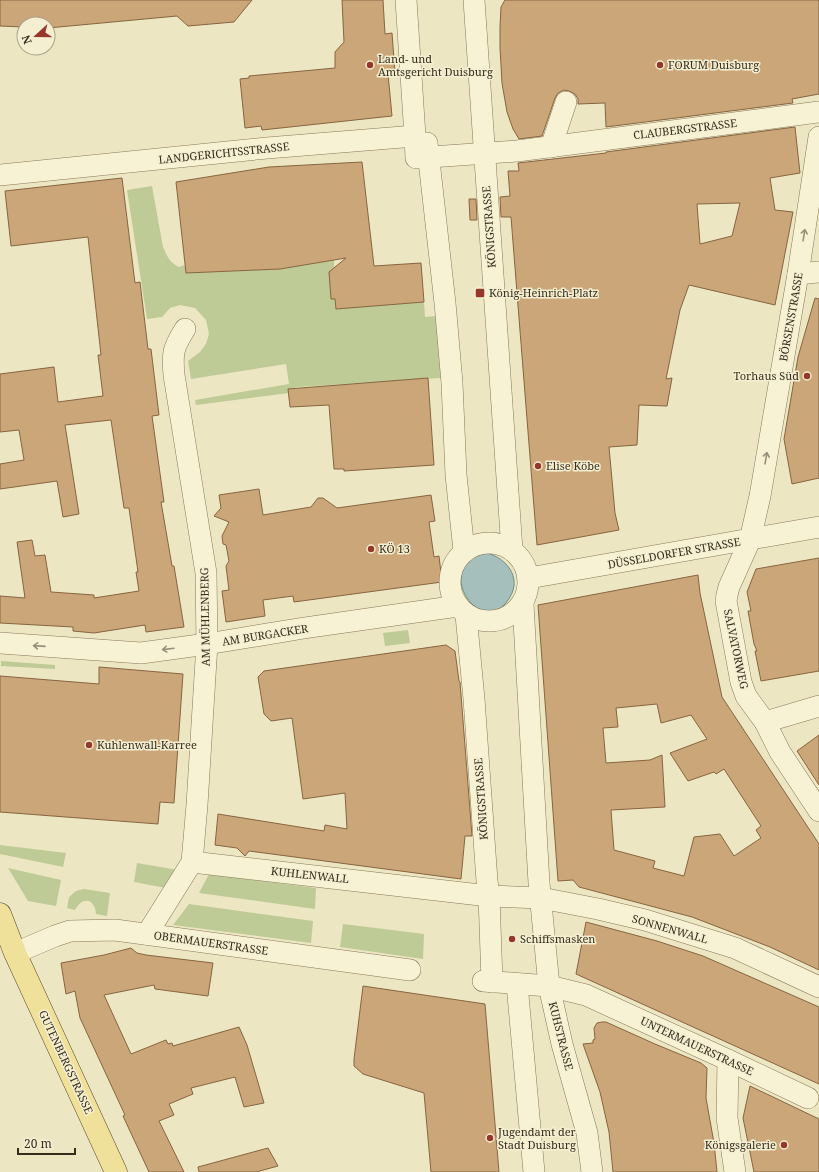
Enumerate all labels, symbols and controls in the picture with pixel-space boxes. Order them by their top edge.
north arrow [16,16,56,56]
text: N [18,33,35,46]
place label: Land- und Amtsgericht Duisburg [378,51,493,79]
place label: FORUM Duisburg [668,57,759,72]
marker: Land- und Amtsgericht Duisburg [365,60,375,70]
marker: FORUM Duisburg [655,60,665,70]
street label: CLAUBERGSTRASSE [632,115,738,142]
street label: LANDGERICHTSSTRASSE [158,138,290,167]
street label: KÖNIGSTRASSE [478,185,499,269]
one-way arrow [800,229,808,242]
street label: BÖRSENSTRASSE [775,271,806,363]
place label: König-Heinrich-Platz [489,285,598,300]
marker: König-Heinrich-Platz [474,287,486,299]
place label: Torhaus Süd [734,368,799,383]
marker: Torhaus Süd [802,371,812,381]
one-way arrow [763,452,771,465]
place label: Elise Köbe [546,458,600,473]
marker: Elise Köbe [533,461,543,471]
street label: DÜSSELDORFER STRASSE [606,533,742,572]
place label: KÖ 13 [379,541,410,556]
marker: KÖ 13 [366,544,376,554]
street label: AM MÜHLENBERG [196,567,213,667]
street label: SALVATORWEG [721,608,752,690]
street label: AM BURGACKER [221,620,310,649]
one-way arrow [33,642,46,649]
one-way arrow [162,646,175,653]
place label: Kuhlenwall-Karree [97,737,197,752]
marker: Kuhlenwall-Karree [84,740,94,750]
street label: KÖNIGSTRASSE [470,757,491,841]
street label: KUHLENWALL [270,863,350,886]
street label: SONNENWALL [630,911,710,947]
street label: OBERMAUERSTRASSE [153,927,269,958]
place label: Schiffsmasken [520,931,595,946]
marker: Schiffsmasken [507,934,517,944]
street label: KUHSTRASSE [546,1000,577,1072]
street label: GUTENBERGSTRASSE [36,1007,97,1116]
street label: UNTERMAUERSTRASSE [638,1013,756,1078]
place label: Jugendamt der Stadt Duisburg [497,1124,577,1152]
scale bar [18,1130,75,1156]
marker: Jugendamt der Stadt Duisburg [485,1133,495,1143]
text: 20 m [24,1135,52,1152]
place label: Königsgalerie [705,1137,776,1152]
marker: Königsgalerie [779,1140,789,1150]

